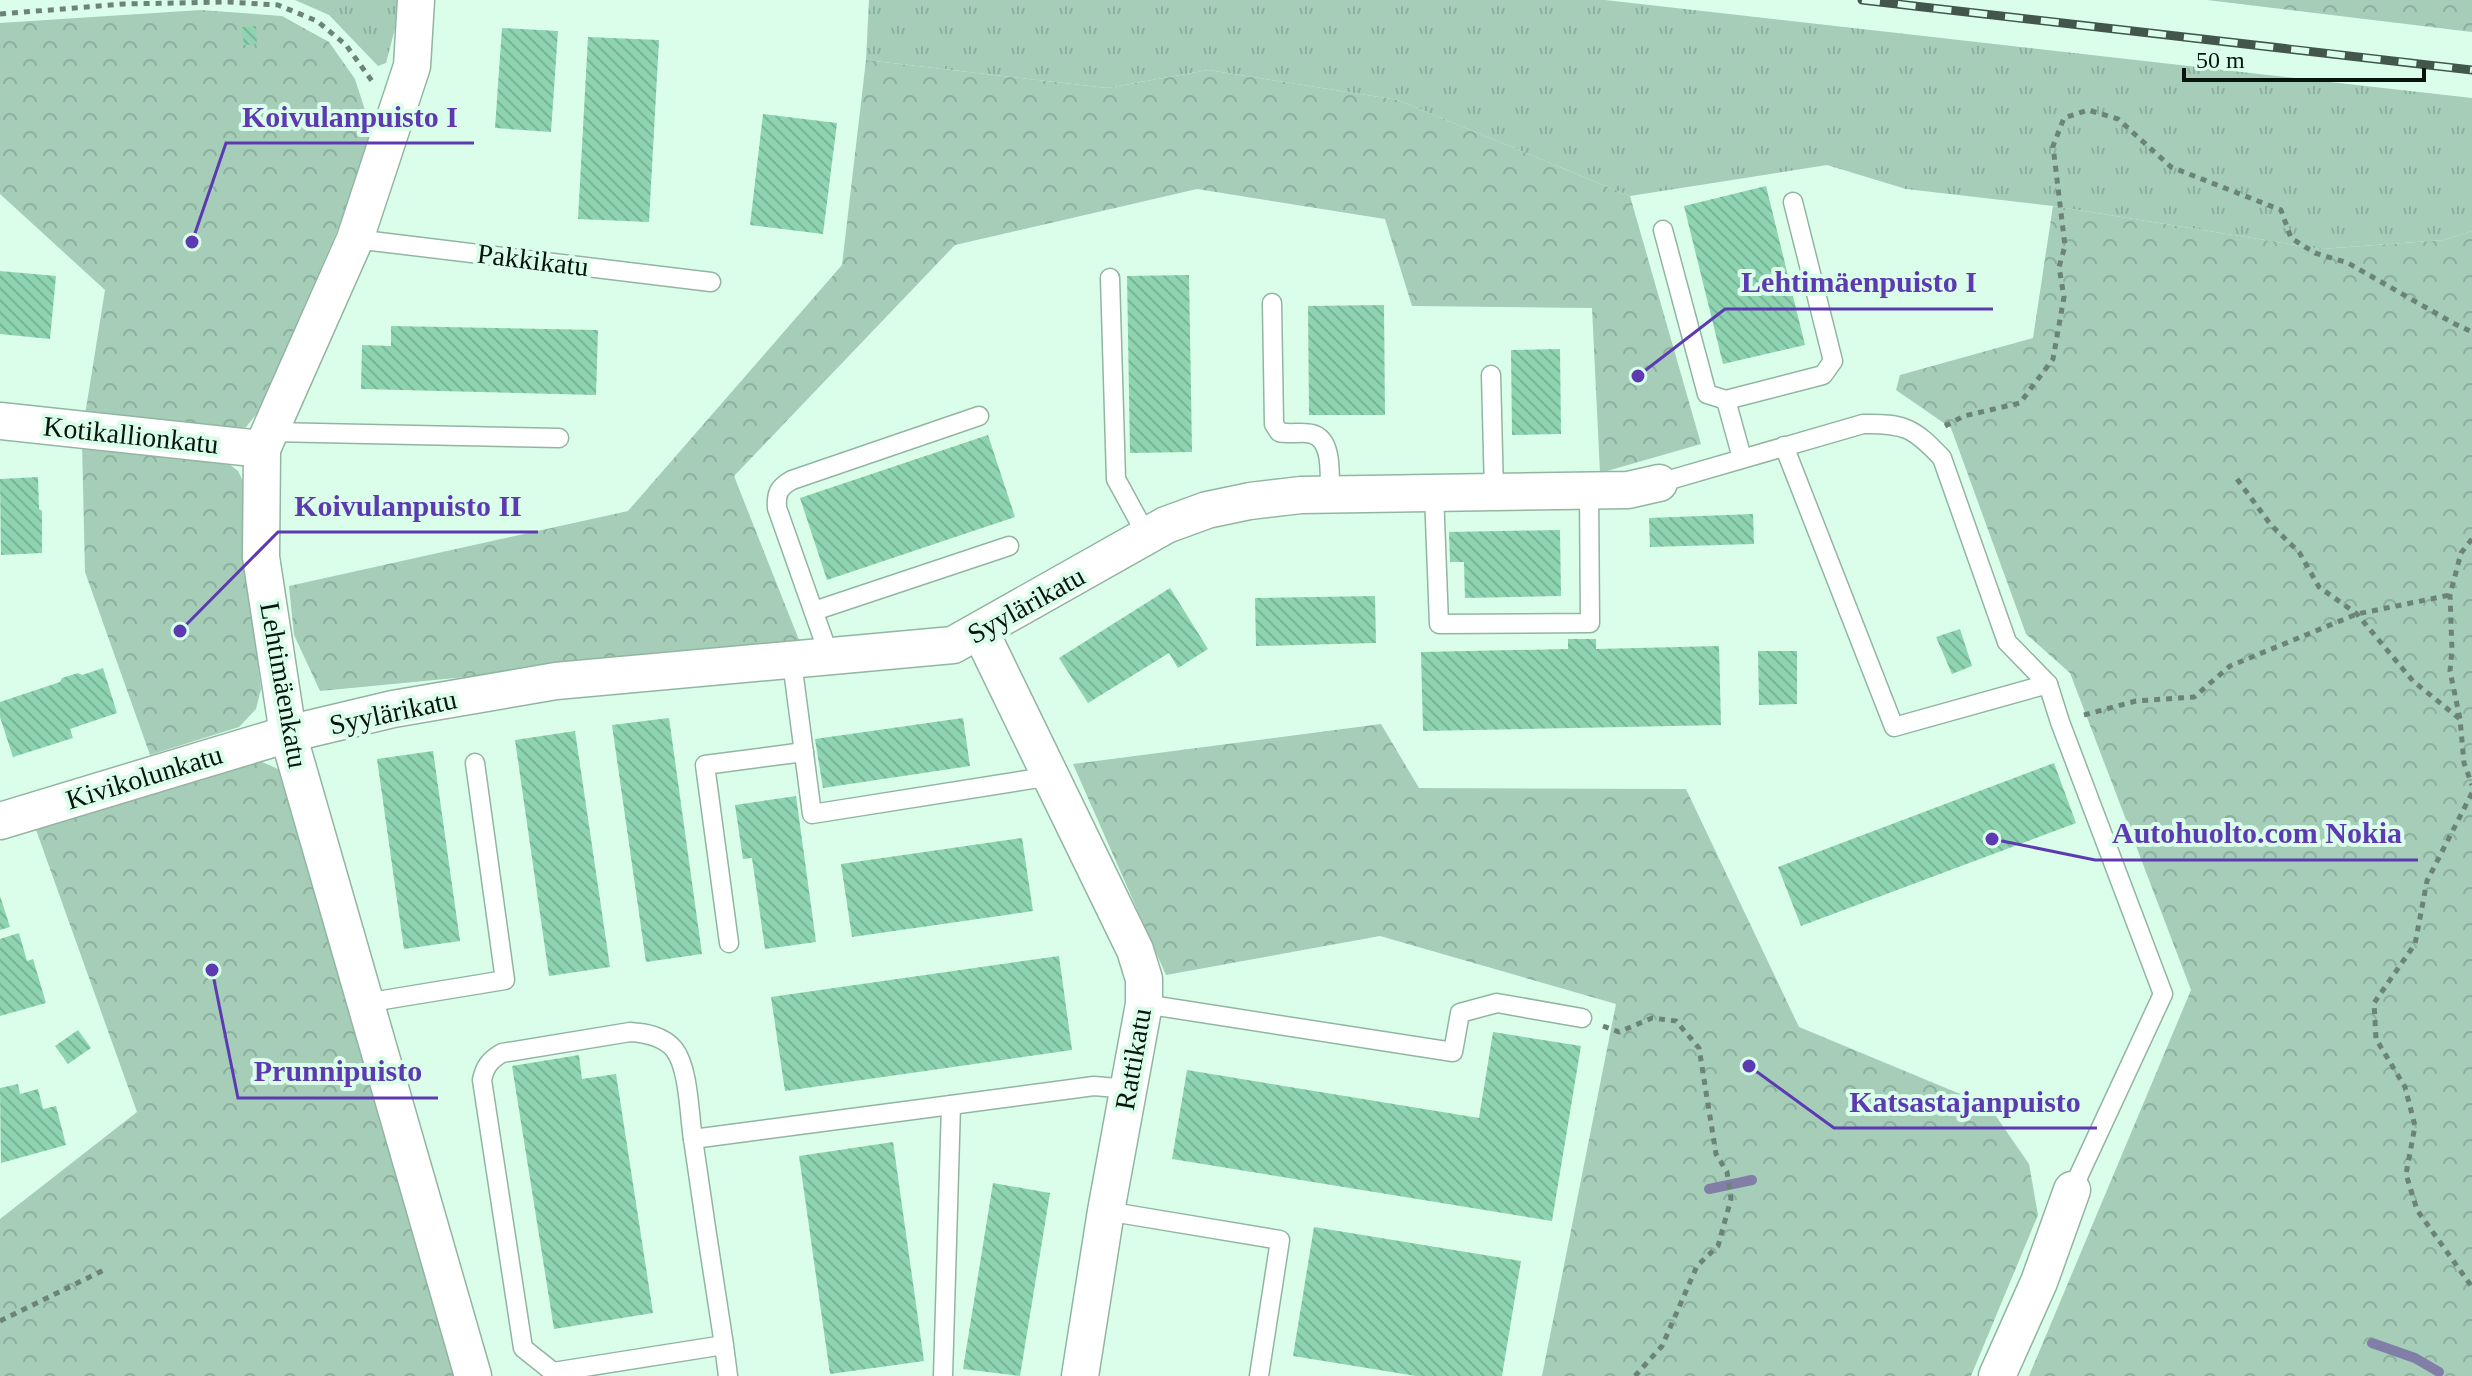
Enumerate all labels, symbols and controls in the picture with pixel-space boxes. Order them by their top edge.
scale bar [2184,32,2424,82]
text: 50 m [2196,47,2245,73]
callout: Koivulanpuisto I [226,89,474,143]
text: Koivulanpuisto I [242,100,458,133]
street label: Pakkikatu [476,238,590,282]
callout: Lehtimäenpuisto I [1725,255,1993,309]
text: Lehtimäenpuisto I [1741,265,1977,298]
street label: Kotikallionkatu [42,410,220,460]
callout: Koivulanpuisto II [278,478,538,532]
text: Koivulanpuisto II [294,489,522,522]
street label: Syylärikatu [962,560,1090,650]
street label: Lehtimäenkatu [254,600,314,770]
street label: Syylärikatu [327,683,459,741]
street label: Kivikolunkatu [62,739,226,815]
callout: Autohuolto.com Nokia [2095,806,2418,860]
text: Autohuolto.com Nokia [2112,816,2402,849]
street label: Rattikatu [1109,1006,1157,1112]
callout: Prunnipuisto [238,1044,438,1098]
text: Prunnipuisto [254,1054,422,1087]
callout: Katsastajanpuisto [1834,1074,2097,1128]
text: Katsastajanpuisto [1849,1085,2081,1118]

